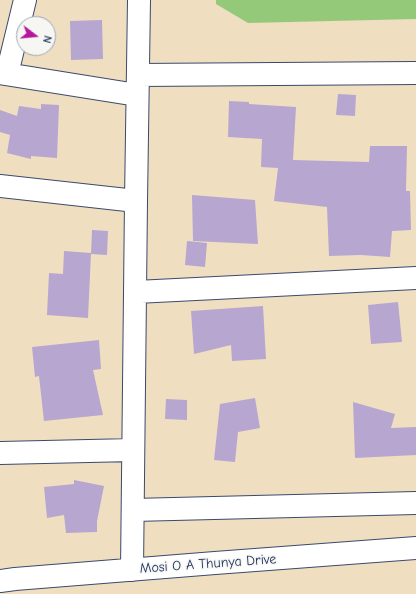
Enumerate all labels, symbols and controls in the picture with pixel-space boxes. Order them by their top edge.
north arrow [16,16,56,56]
text: N [40,34,54,44]
street label: Mosi O A Thunya Drive [139,551,277,577]

